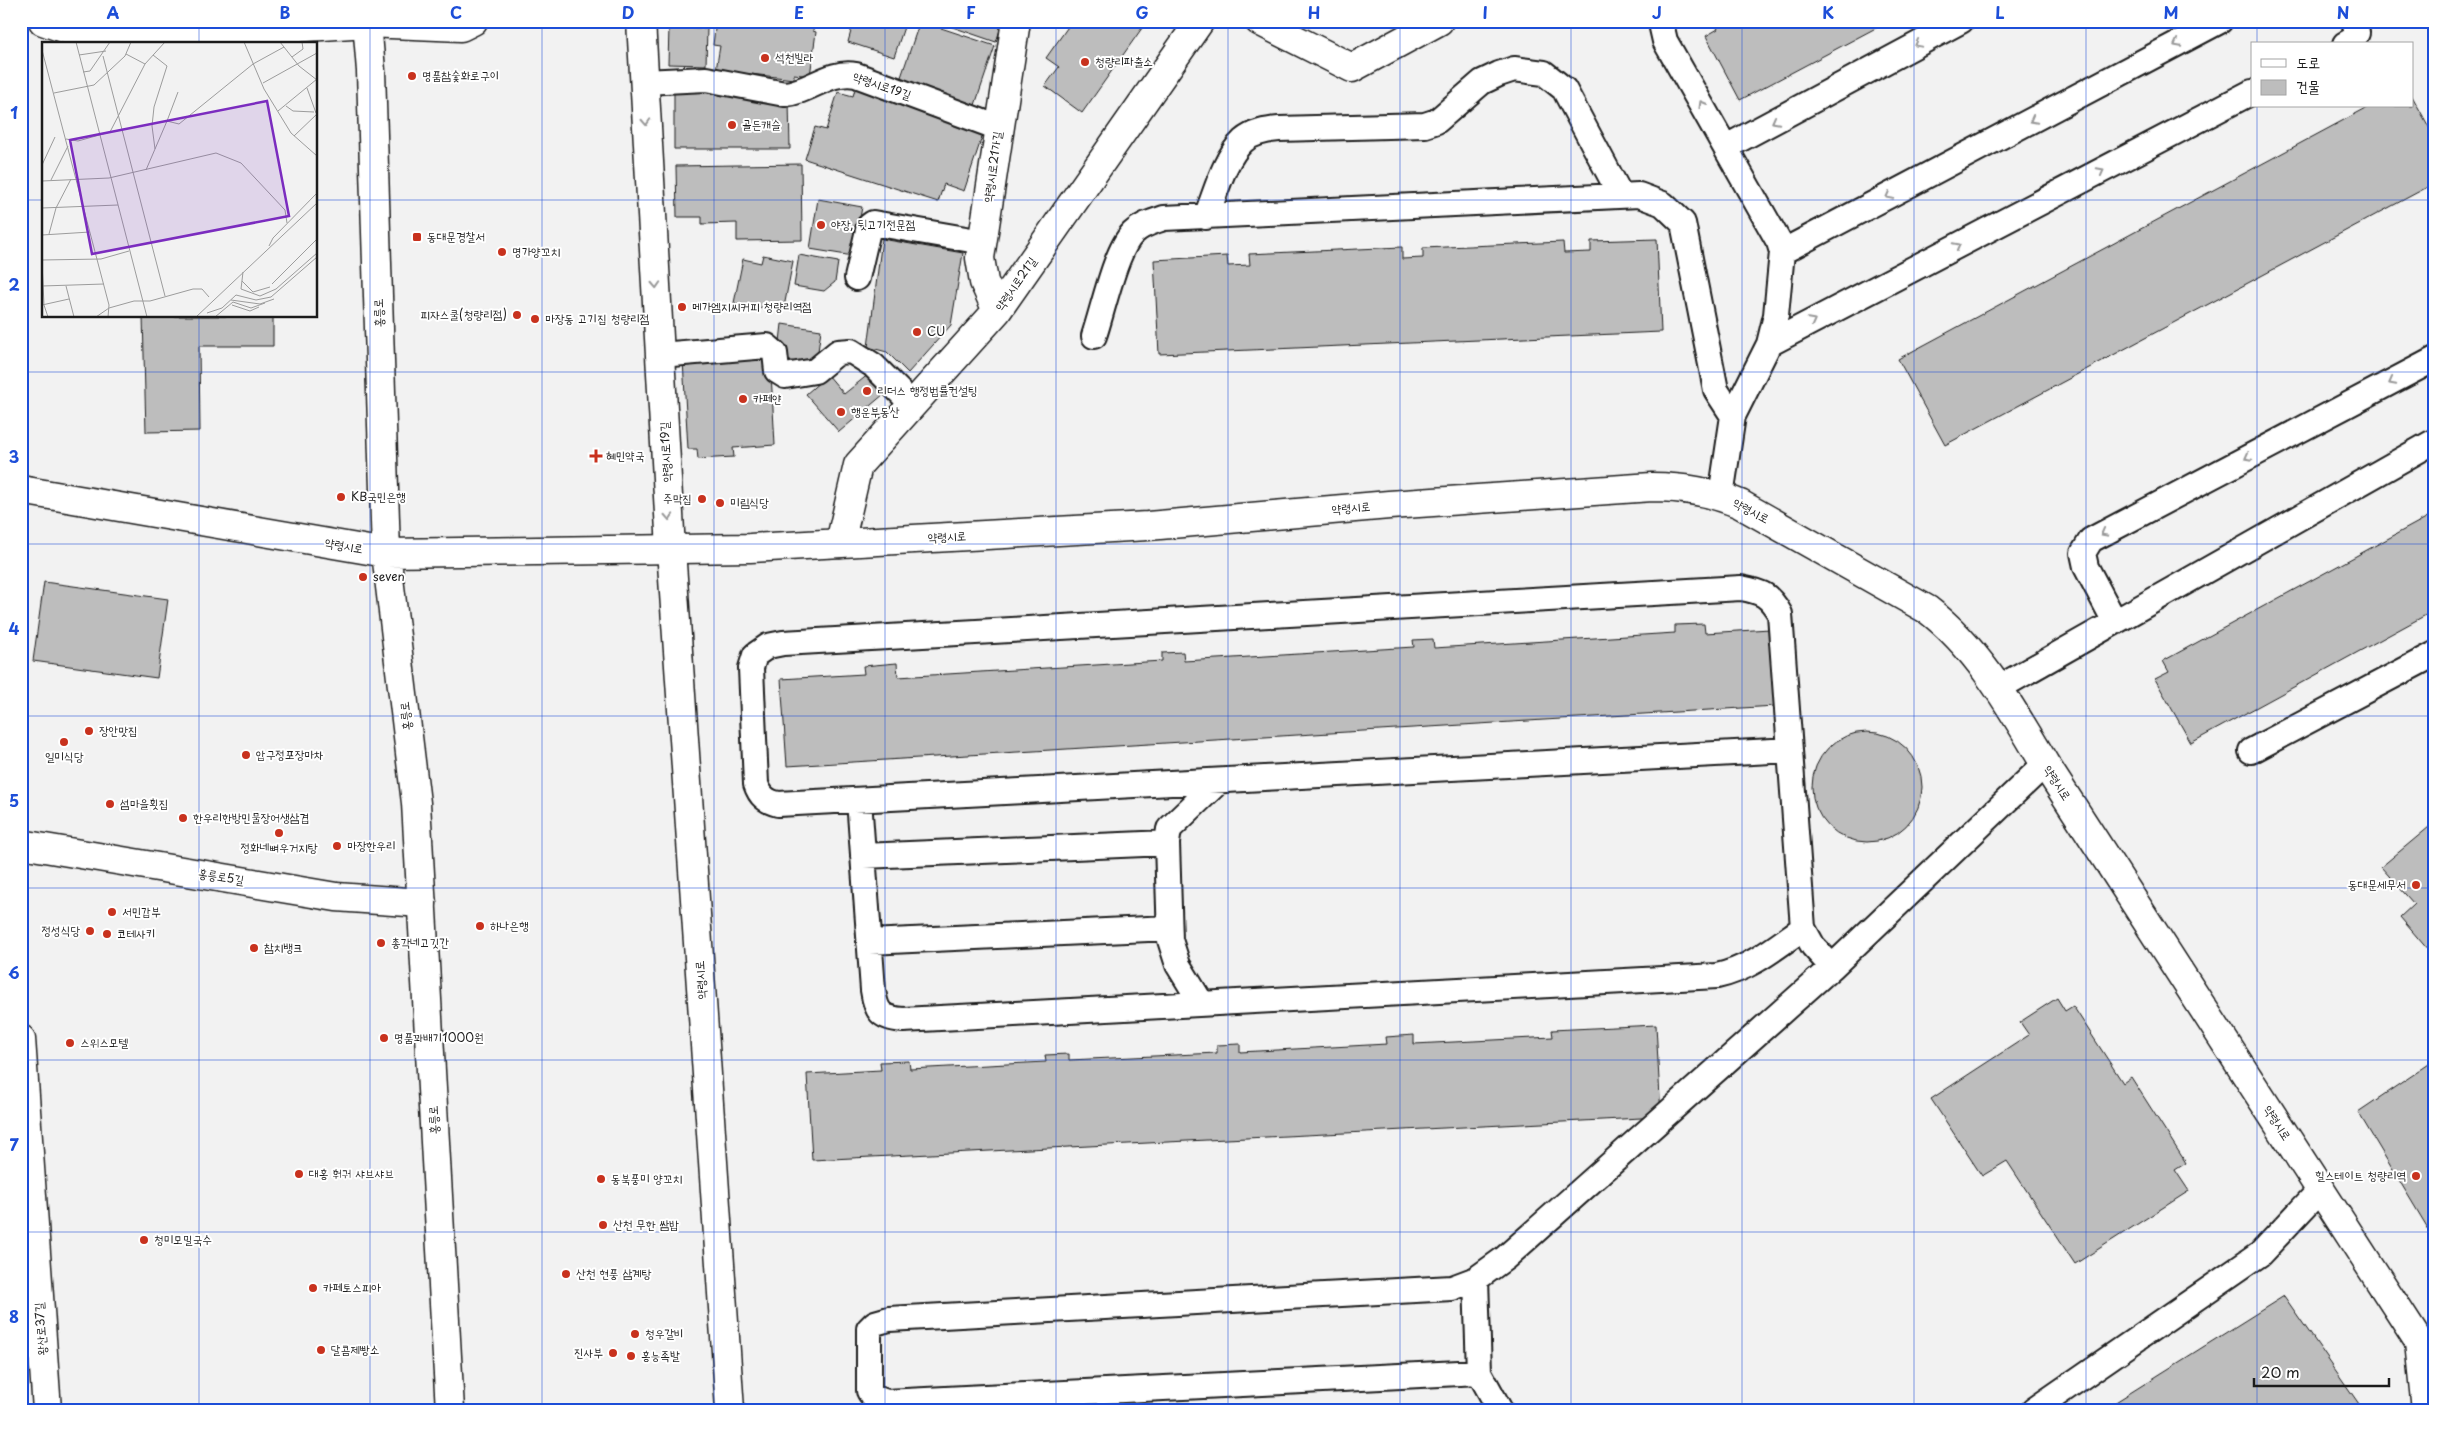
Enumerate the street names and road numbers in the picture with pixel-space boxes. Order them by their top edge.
street label: 약령시로19길 [851,67,914,104]
street label: 약령시로21가길 [978,130,1006,204]
street label: 약령시로21길 [990,253,1041,314]
street label: 홍릉로 [369,298,388,328]
street label: 약령시로19길 [654,421,676,483]
street label: 약령시로 [1730,493,1773,527]
street label: 약령시로 [1331,496,1371,518]
street label: 약령시로 [927,526,967,546]
street label: 약령시로 [324,533,365,557]
street label: 홍릉로 [394,701,416,732]
street label: 약령시로 [2040,761,2076,804]
street label: 홍릉로5길 [197,863,246,889]
street label: 약령시로 [690,960,710,1000]
street label: 약령시로 [2260,1101,2296,1144]
street label: 홍릉로 [423,1105,443,1135]
street label: 왕산로37길 [29,1302,51,1356]

